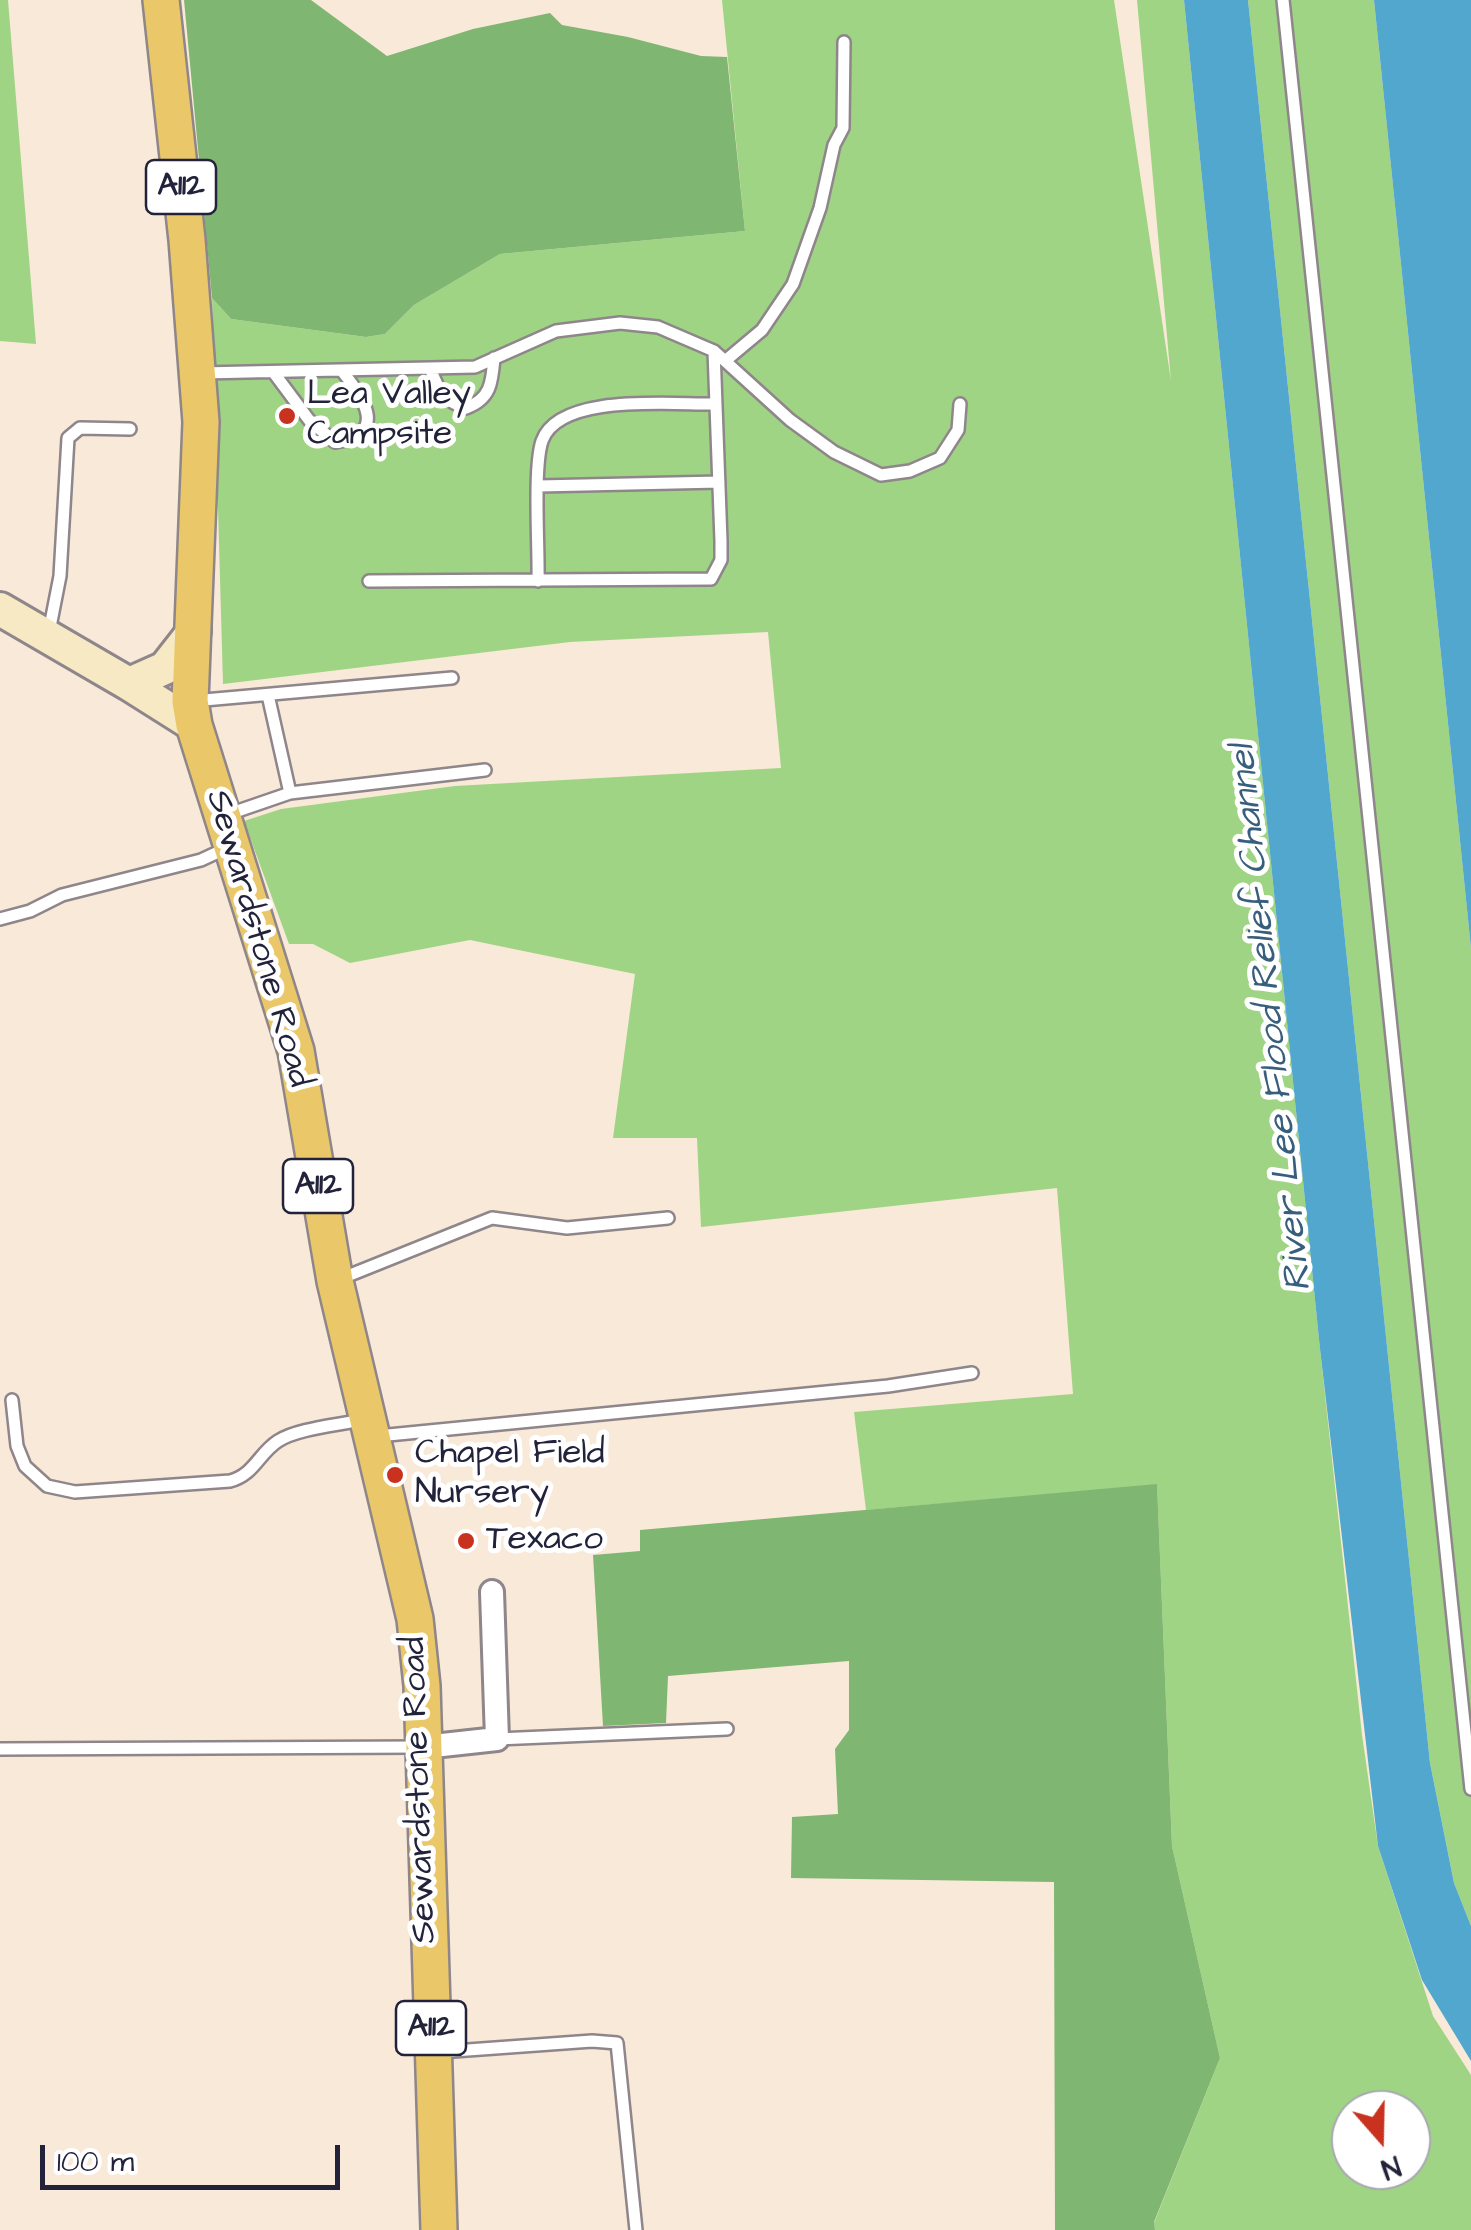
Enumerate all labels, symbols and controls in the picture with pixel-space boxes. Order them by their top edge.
road number: A112 [146,160,216,214]
place label: Lea Valley Campsite [307,375,471,457]
marker: Lea Valley Campsite [276,405,298,427]
water label: River Lee Flood Relief Channel [1222,743,1324,1293]
street label: Sewardstone Road [194,786,320,1092]
road number: A112 [283,1159,353,1213]
place label: Chapel Field Nursery [415,1434,605,1516]
marker: Chapel Field Nursery [384,1464,406,1486]
place label: Texaco [486,1520,603,1562]
marker: Texaco [455,1530,477,1552]
street label: Sewardstone Road [395,1636,447,1944]
road number: A112 [396,2001,466,2055]
north arrow [1331,2090,1431,2190]
scale bar [45,2125,345,2187]
text: 100 m [57,2141,134,2183]
text: N [1376,2145,1406,2188]

